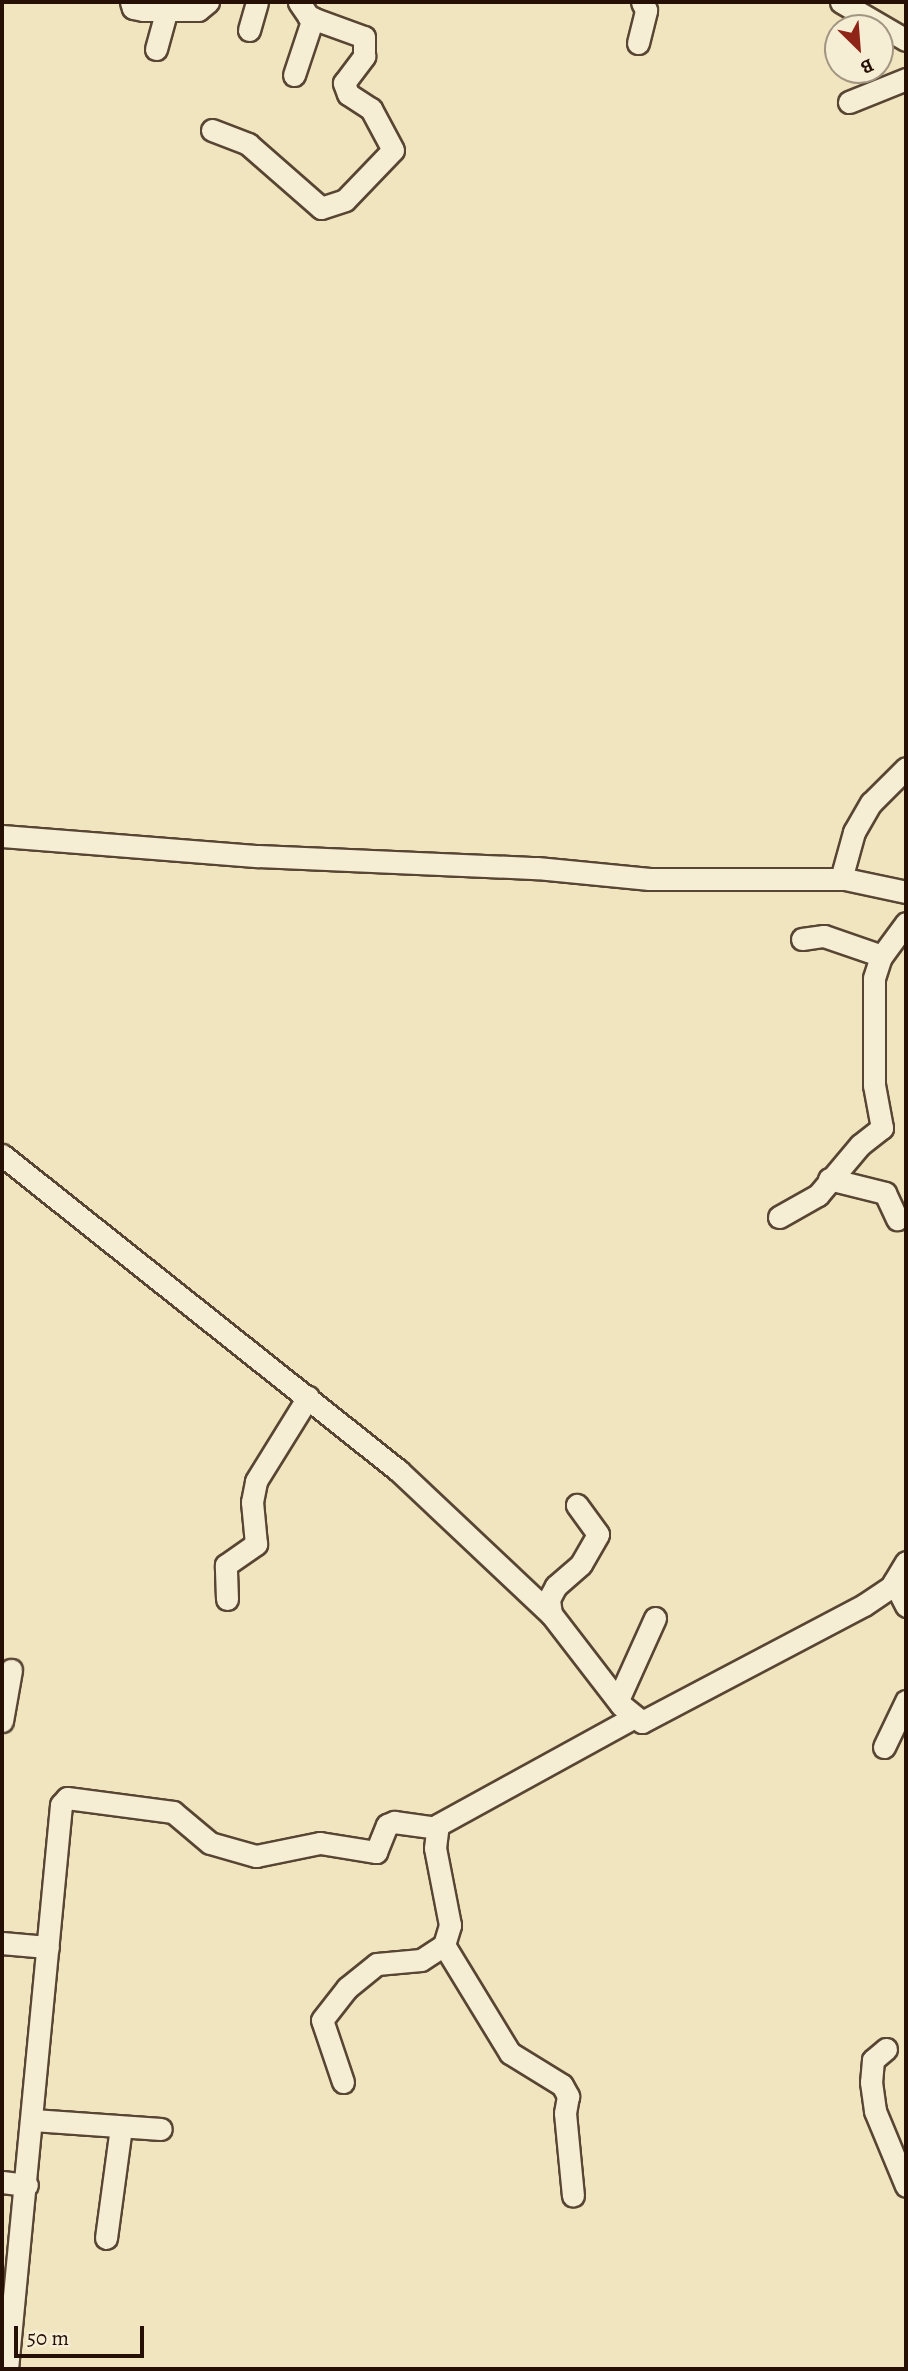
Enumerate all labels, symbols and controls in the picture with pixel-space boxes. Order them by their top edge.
north arrow [824,14,894,84]
text: B [856,52,878,81]
scale bar [18,2312,147,2356]
text: 50 m [27,2324,69,2352]

